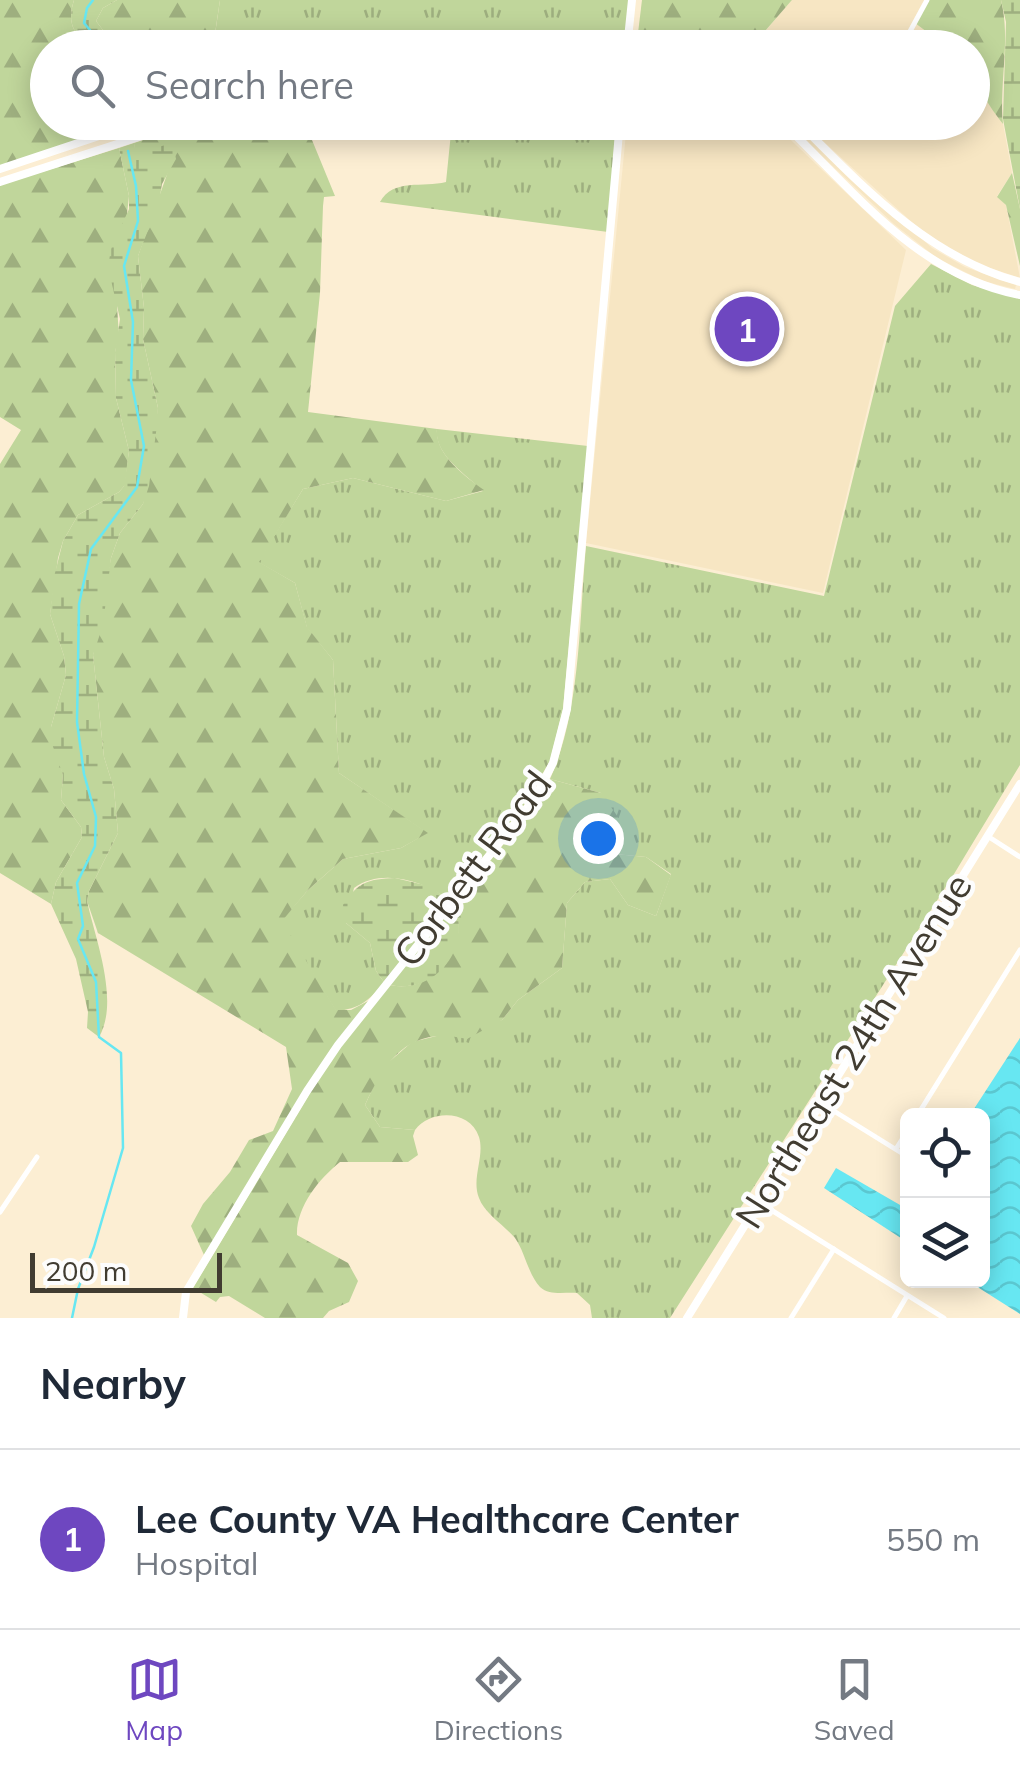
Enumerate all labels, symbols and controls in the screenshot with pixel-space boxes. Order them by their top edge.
search box [30,30,990,140]
icon: search [65,58,120,113]
text: Search here [145,61,354,109]
pin: 1 [714,292,780,366]
street label: Corbett Road [383,761,561,976]
your location [573,813,624,864]
street label: Northeast 24th Avenue [724,864,982,1237]
map controls [900,1108,990,1288]
button: locate [900,1108,990,1198]
button: layers [900,1198,990,1288]
scale bar [30,1248,222,1292]
text: 200 m [45,1253,127,1288]
text: Nearby [40,1357,186,1410]
text: Lee County VA Healthcare Center [135,1495,739,1543]
text: 1 [63,1519,82,1559]
text: 550 m [886,1519,980,1559]
text: Hospital [135,1543,259,1583]
tab: Map [125,1652,183,1747]
tab: Directions [434,1652,563,1747]
tab: Saved [814,1652,895,1747]

